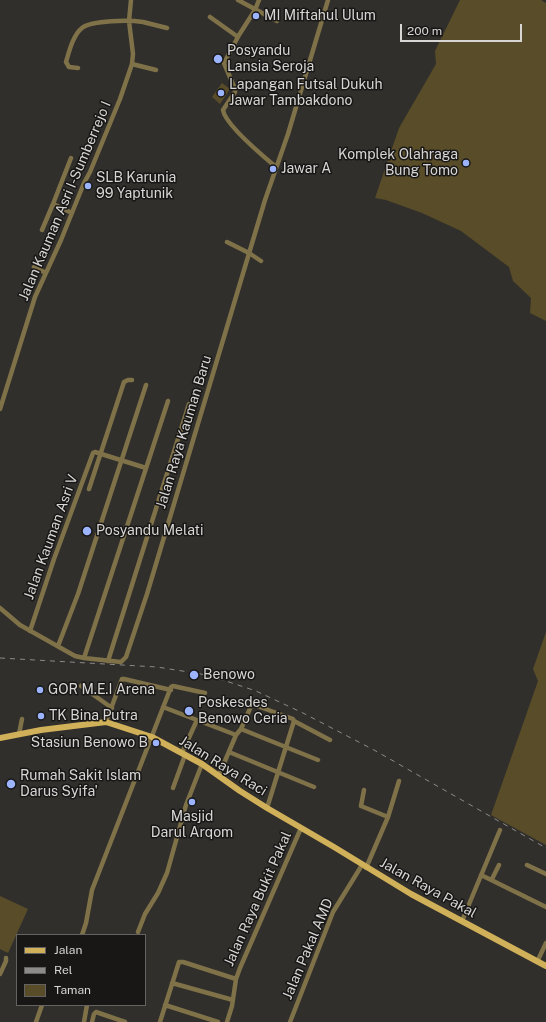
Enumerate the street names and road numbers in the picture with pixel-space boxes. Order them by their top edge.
street label: Jalan Kauman Asri I-Sumberrejo I [15,99,115,303]
street label: Jalan Raya Kauman Baru [153,353,215,511]
street label: Jalan Kauman Asri V [21,472,81,602]
street label: Jalan Raya Raci [176,732,270,800]
street label: Jalan Raya Bukit Pakal [221,829,295,969]
street label: Jalan Raya Pakal [377,854,479,922]
street label: Jalan Pakal AMD [279,896,337,1002]

